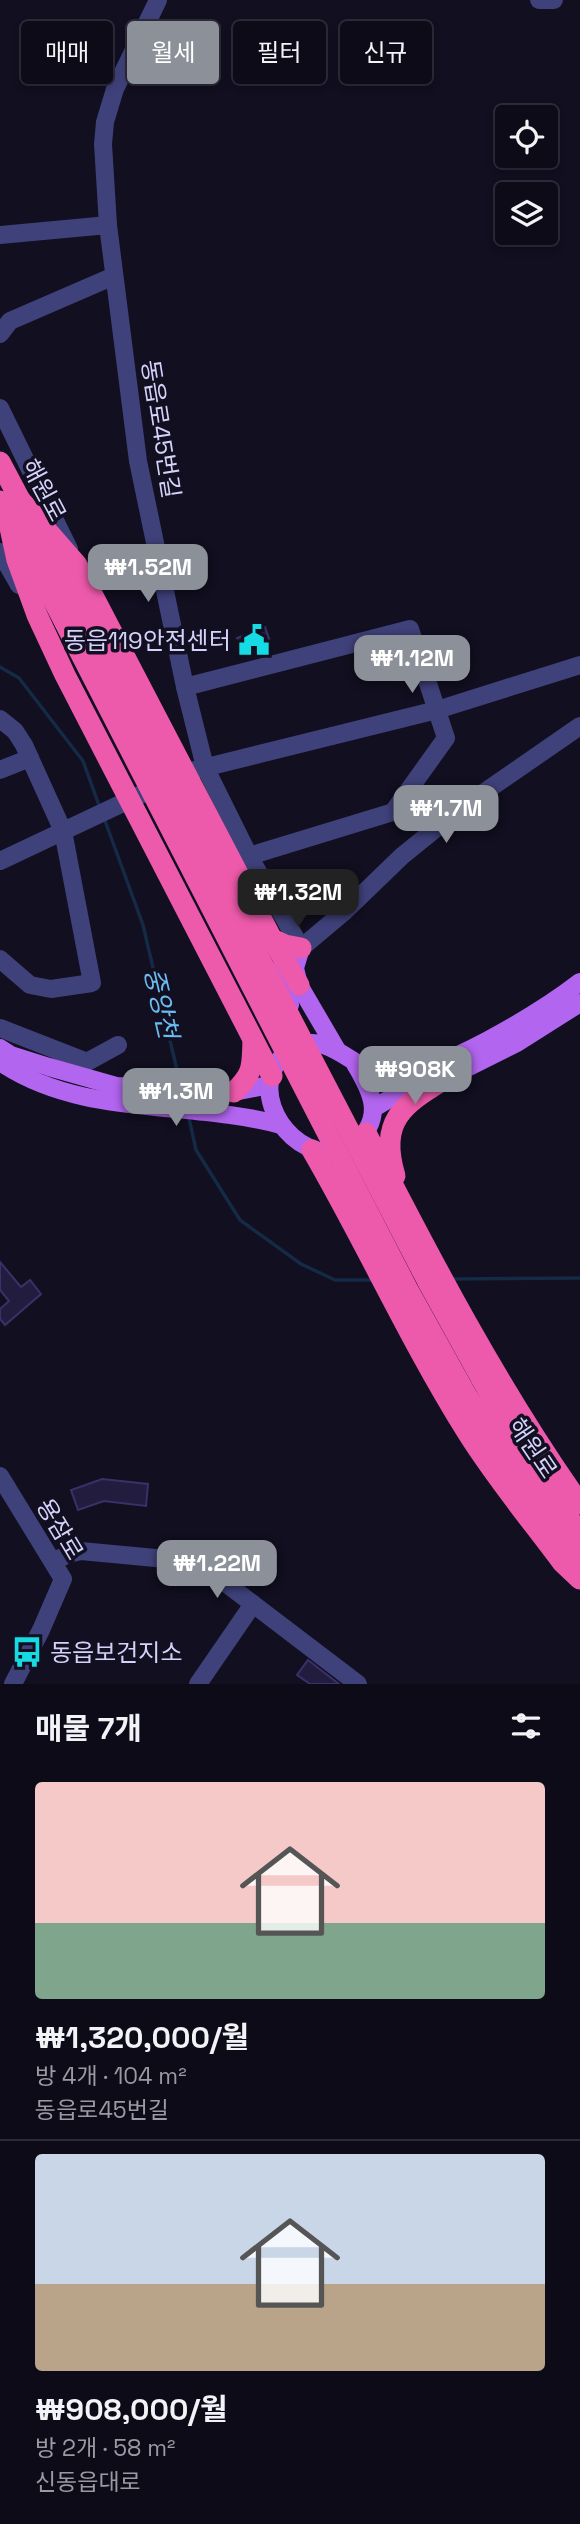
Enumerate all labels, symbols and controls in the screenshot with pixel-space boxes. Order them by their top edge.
chip: 매매 [21,21,113,84]
chip: 월세 [127,21,219,84]
chip: 필터 [233,21,326,84]
chip: 신규 [340,21,432,84]
map controls [495,105,558,245]
button: locate [495,105,558,168]
button: layers [495,182,558,245]
street label: 동읍로45번길 [135,358,187,500]
street label: 해원로 [15,453,73,527]
pin: ₩1.52M [91,544,205,604]
text: ₩1.52M [104,552,192,582]
public building icon: 동읍119안전센터 [237,623,271,657]
place label: 동읍119안전센터 [64,625,231,656]
pin: ₩1.12M [355,636,469,695]
text: ₩1.12M [370,643,454,673]
pin: ₩1.7M [397,786,495,845]
text: ₩1.7M [410,793,482,823]
pin: ₩1.32M [241,870,355,929]
text: ₩1.32M [254,877,342,907]
water label: 중앙천 [136,964,186,1045]
pin: ₩908K [366,1046,464,1106]
text: ₩908K [375,1054,455,1084]
pin: ₩1.3M [127,1068,225,1128]
text: ₩1.3M [139,1076,213,1106]
street label: 해원로 [502,1412,564,1484]
street label: 용잠로 [30,1493,90,1565]
pin: ₩1.22M [160,1540,274,1600]
text: ₩1.22M [173,1548,261,1578]
bus stop icon: 동읍보건지소 [10,1635,44,1669]
place label: 동읍보건지소 [50,1637,182,1668]
icon: filters [507,1707,545,1745]
text: 매물 7개 [35,1709,142,1748]
icon: home [227,1828,353,1954]
text: ₩1,320,000/월 [35,2018,249,2057]
text: 방 4개 · 104 m² [35,2061,187,2091]
text: 동읍로45번길 [35,2095,169,2125]
icon: home [227,2200,353,2326]
text: ₩908,000/월 [35,2390,228,2429]
text: 방 2개 · 58 m² [35,2433,175,2463]
text: 신동읍대로 [35,2467,141,2497]

